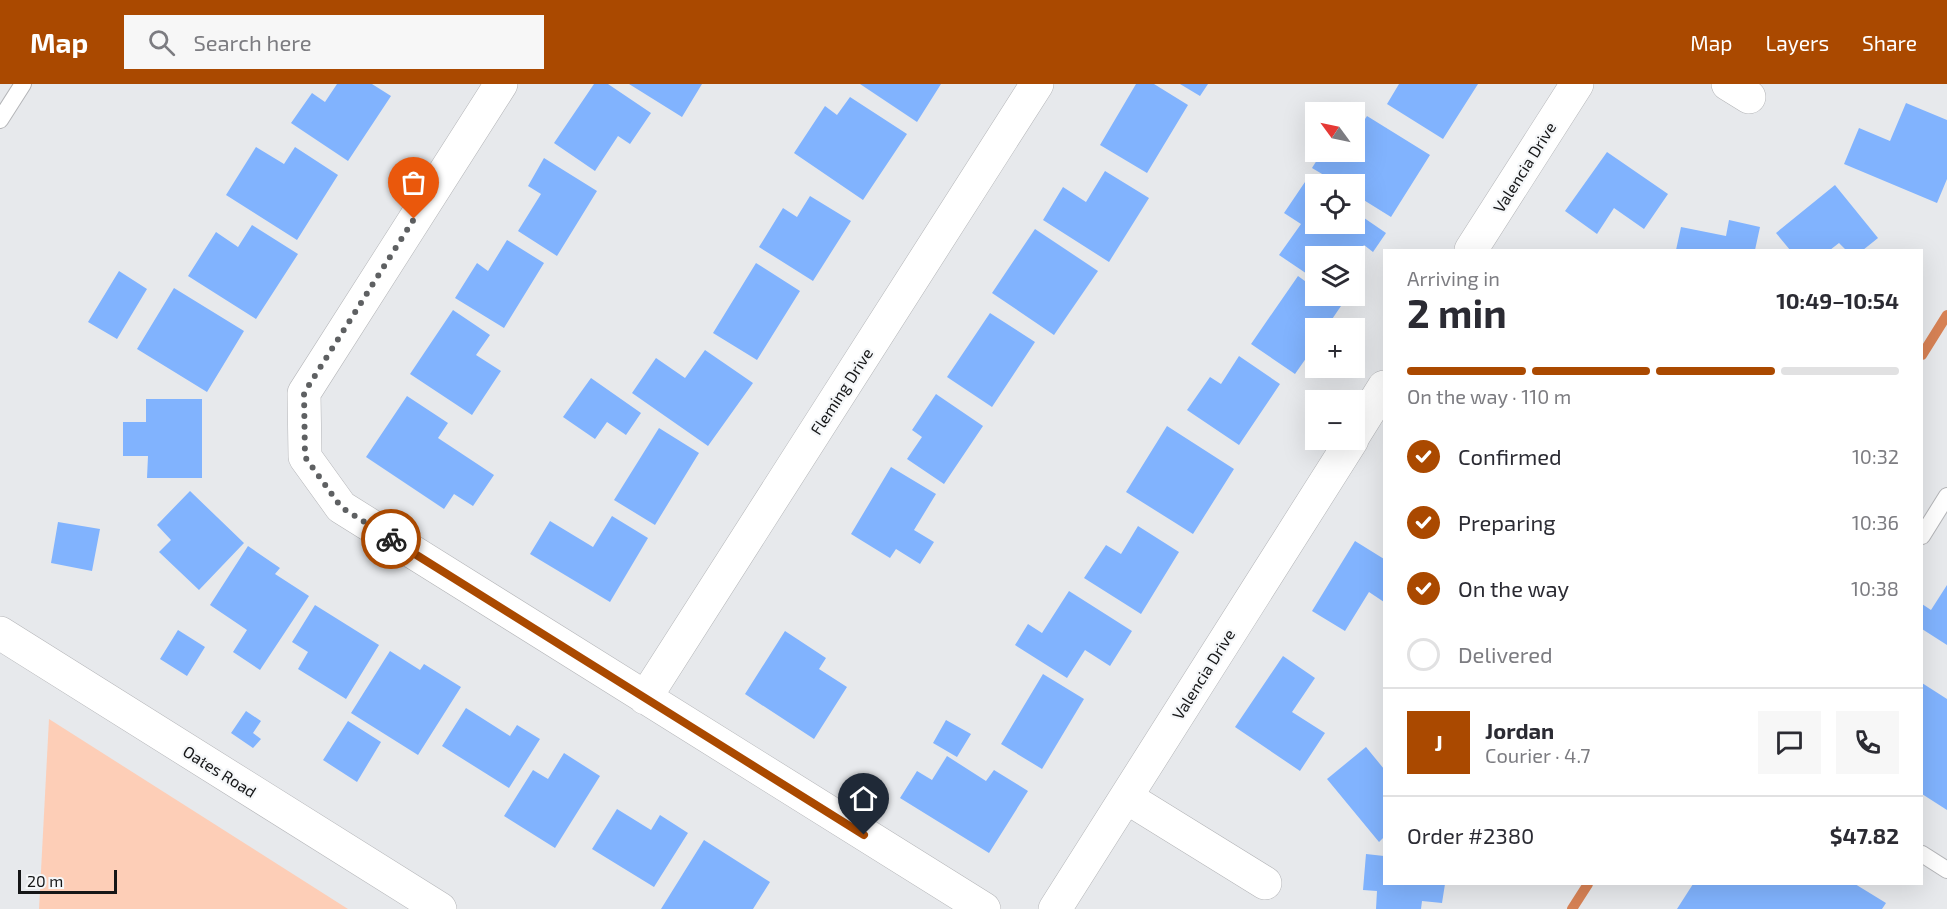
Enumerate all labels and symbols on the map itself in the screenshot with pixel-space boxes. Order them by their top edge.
north arrow [1305,102,1365,162]
street label: Valencia Drive [1489,118,1559,216]
pin [388,157,439,219]
street label: Fleming Drive [806,344,876,438]
courier [361,509,421,569]
street label: Valencia Drive [1168,625,1238,723]
street label: Oates Road [180,741,260,801]
pin [838,773,889,835]
scale bar [18,867,117,894]

